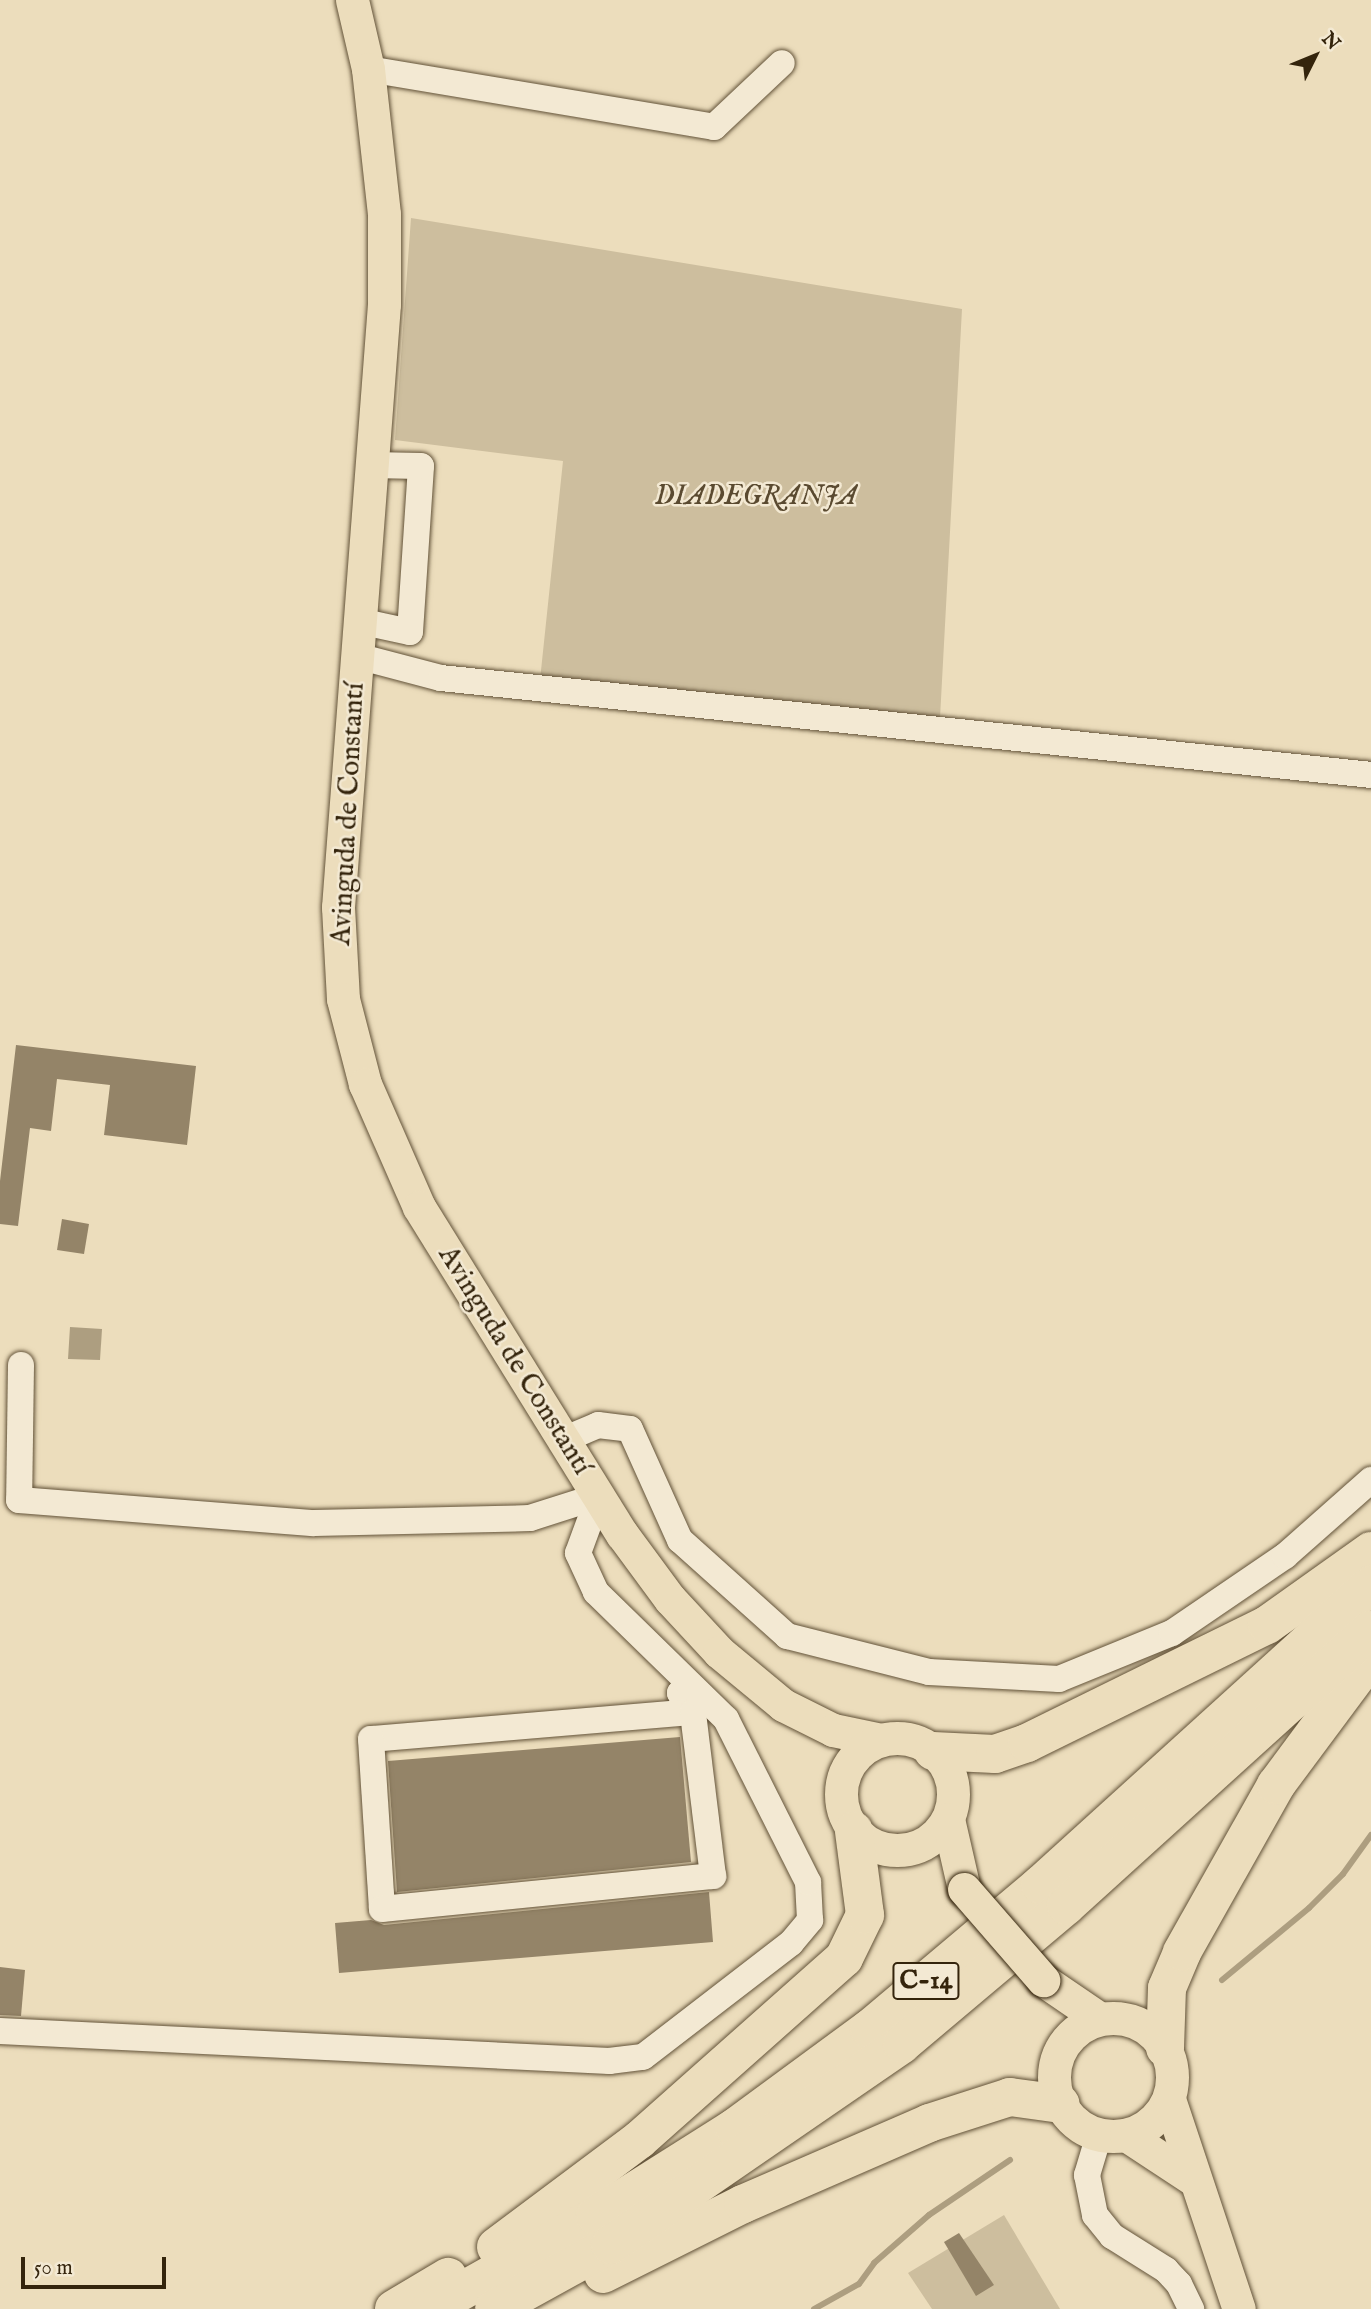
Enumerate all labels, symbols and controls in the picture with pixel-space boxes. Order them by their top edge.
north arrow [1280,21,1350,91]
text: N [1316,27,1345,56]
park label: DIADEGRANJA [654,480,858,514]
street label: Avinguda de Constantí [325,682,373,946]
street label: Avinguda de Constantí [430,1240,598,1482]
road number: C-14 [891,1958,961,2004]
scale bar [24,2242,170,2286]
text: 50 m [34,2255,73,2282]

